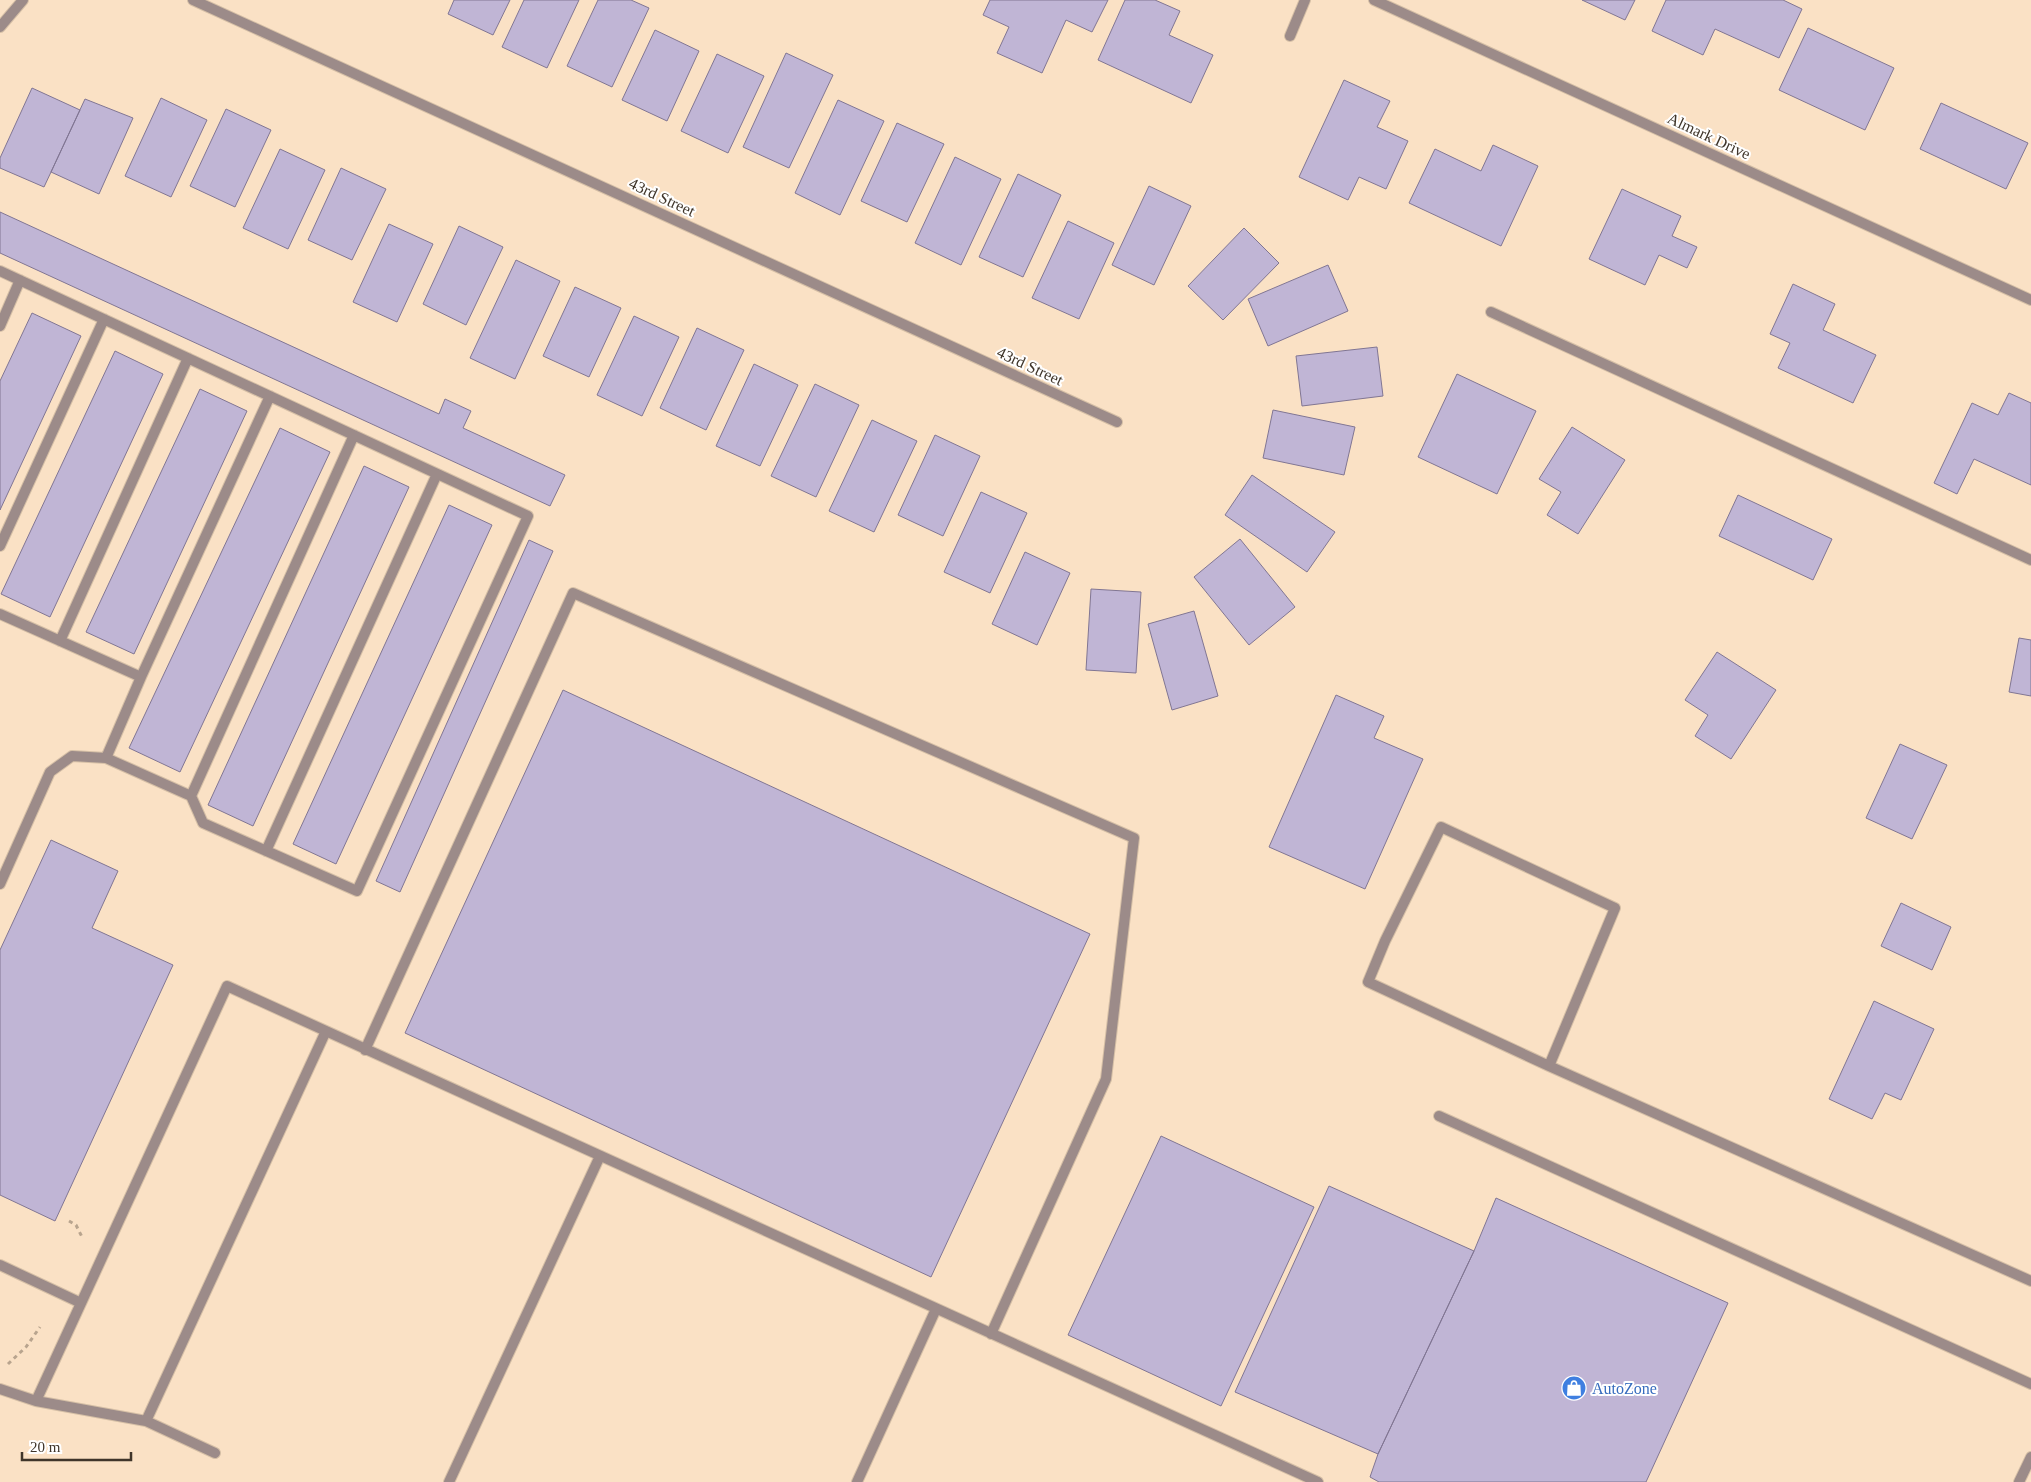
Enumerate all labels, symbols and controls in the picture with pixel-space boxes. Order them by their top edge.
street label: Almark Drive [1665,109,1753,163]
street label: 43rd Street [626,174,698,220]
street label: 43rd Street [994,343,1066,389]
shop icon: AutoZone [1561,1375,1587,1401]
place label: AutoZone [1592,1380,1657,1397]
scale bar [22,1430,131,1462]
text: 20 m [30,1439,61,1455]

